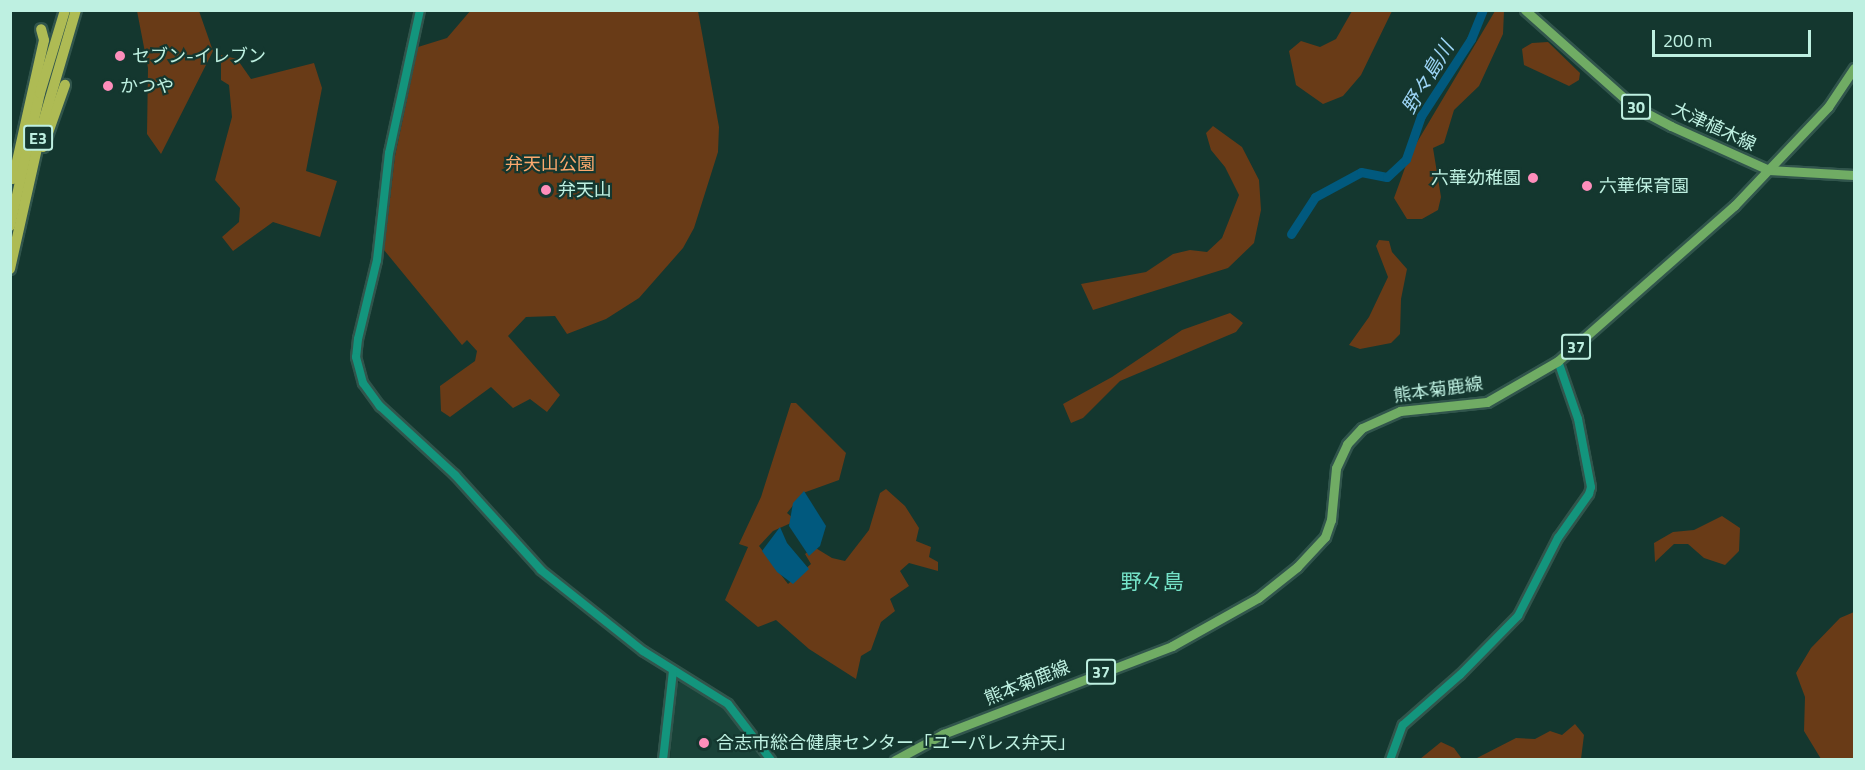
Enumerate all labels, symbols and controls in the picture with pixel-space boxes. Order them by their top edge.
scale bar [1655,18,1814,56]
text: 200 m [1663,27,1712,54]
water label: 野々島川 [1396,37,1458,117]
place label: セブン-イレブン [132,45,266,67]
marker: セブン-イレブン [113,49,127,63]
place label: かつや [120,75,174,97]
marker: かつや [101,79,115,93]
road number: 30 [1621,94,1651,120]
street label: 大津植木線 [1669,98,1759,156]
road number: E3 [23,125,53,151]
park label: 弁天山公園 [505,153,595,175]
place label: 六華幼稚園 [1431,167,1521,189]
marker: 六華幼稚園 [1526,171,1540,185]
place label: 六華保育園 [1599,175,1689,197]
place label: 弁天山 [558,179,612,201]
marker: 六華保育園 [1580,179,1594,193]
marker: 弁天山 [539,183,553,197]
road number: 37 [1561,334,1591,360]
street label: 熊本菊鹿線 [1392,373,1484,407]
district label: 野々島 [1121,568,1183,594]
street label: 熊本菊鹿線 [981,656,1073,710]
road number: 37 [1086,659,1116,685]
place label: 合志市総合健康センター「ユーパレス弁天」 [716,732,1076,754]
marker: 合志市総合健康センター「ユーパレス弁天」 [697,736,711,750]

